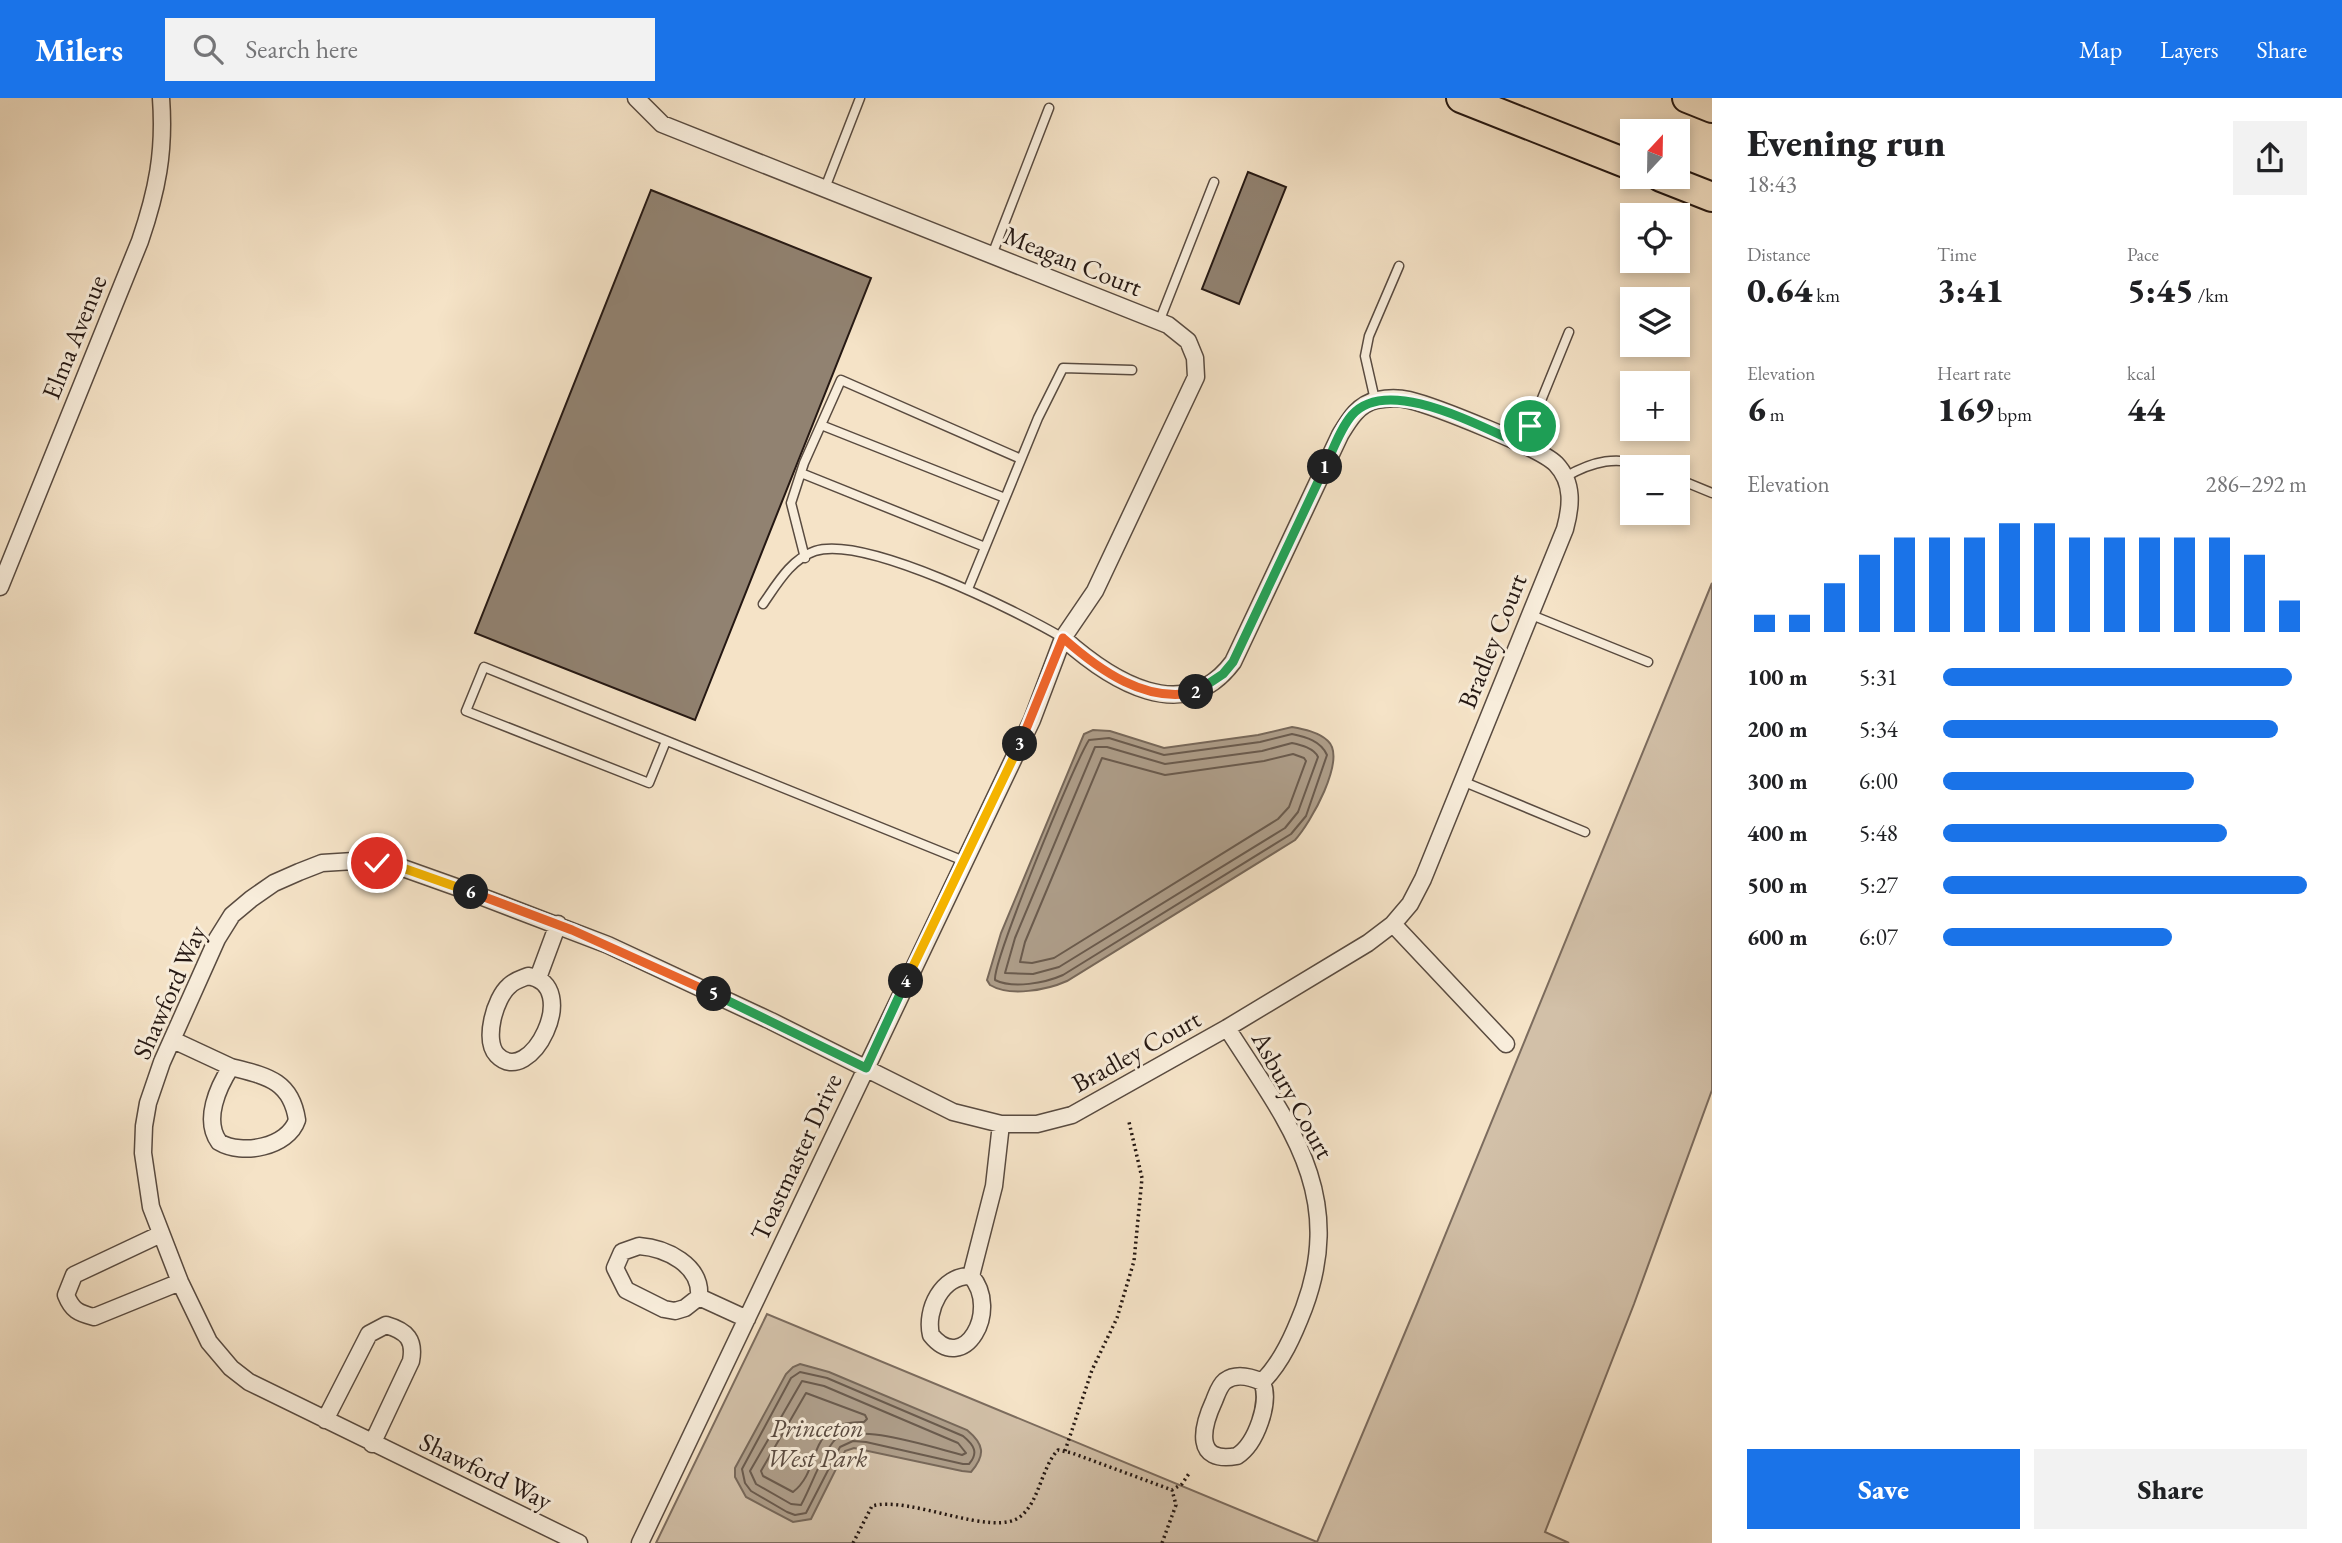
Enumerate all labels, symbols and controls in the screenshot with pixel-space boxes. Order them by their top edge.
search box [165,18,655,81]
text: Milers [35,28,123,71]
icon: search [189,30,227,68]
text: Search here [245,32,358,66]
text: Map [2079,34,2122,65]
text: Layers [2160,34,2219,65]
text: Share [2257,34,2307,65]
text: Evening run [1747,118,1945,167]
north arrow [1620,119,1690,189]
map controls [1620,119,1690,525]
button: share [2233,121,2307,195]
text: 18:43 [1747,169,1797,199]
button: locate [1620,203,1690,273]
street label: Meagan Court [999,218,1147,304]
text: Distance [1747,242,1810,267]
text: Time [1937,242,1977,267]
text: Pace [2127,242,2159,267]
text: 0.64 [1747,267,1813,312]
text: 3:41 [1937,267,2004,312]
text: 5:45 [2127,267,2194,312]
street label: Elma Avenue [34,270,114,404]
text: km [1813,283,1840,308]
text: /km [2194,283,2229,308]
button: layers [1620,287,1690,357]
text: Elevation [1747,361,1815,386]
text: Heart rate [1937,361,2011,386]
text: kcal [2127,361,2156,386]
button: + [1620,371,1690,441]
text: 6 [1747,386,1766,431]
text: 169 [1937,386,1994,431]
text: 44 [2127,386,2165,431]
pin [1500,396,1560,456]
text: m [1766,402,1785,427]
text: bpm [1994,402,2032,427]
icon: arrive [1511,407,1549,445]
pin: 1 [1308,450,1342,484]
text: 1 [1319,454,1330,479]
button: − [1620,455,1690,525]
text: Elevation [1747,469,1830,499]
text: 286–292 m [2206,469,2307,499]
street label: Bradley Court [1450,569,1534,713]
text: 100 m [1747,662,1808,692]
text: 5:31 [1859,662,1898,692]
pin: 2 [1178,674,1214,710]
text: 2 [1190,679,1201,704]
text: 200 m [1747,714,1808,744]
text: 5:34 [1859,714,1898,744]
pin: 3 [1002,726,1038,762]
text: 3 [1014,731,1025,756]
text: 300 m [1747,766,1808,796]
text: 6:00 [1859,766,1898,796]
text: 400 m [1747,818,1808,848]
text: 5:48 [1859,818,1898,848]
pin [347,833,407,893]
icon: check [358,844,396,882]
text: 500 m [1747,870,1808,900]
text: 5:27 [1859,870,1898,900]
pin: 6 [454,874,489,910]
text: 6 [465,879,476,904]
street label: Shawford Way [124,919,214,1064]
text: 600 m [1747,922,1808,952]
text: 6:07 [1859,922,1898,952]
pin: 4 [888,964,923,998]
text: 4 [900,968,911,993]
pin: 5 [696,976,732,1012]
text: 5 [708,981,719,1006]
street label: Bradley Court [1066,1002,1206,1100]
street label: Asbury Court [1244,1024,1342,1165]
street label: Toastmaster Drive [742,1068,850,1246]
park label: Princeton West Park [766,1411,868,1475]
street label: Shawford Way [414,1424,558,1518]
button: Save [1747,1449,2020,1529]
button: Share [2034,1449,2307,1529]

